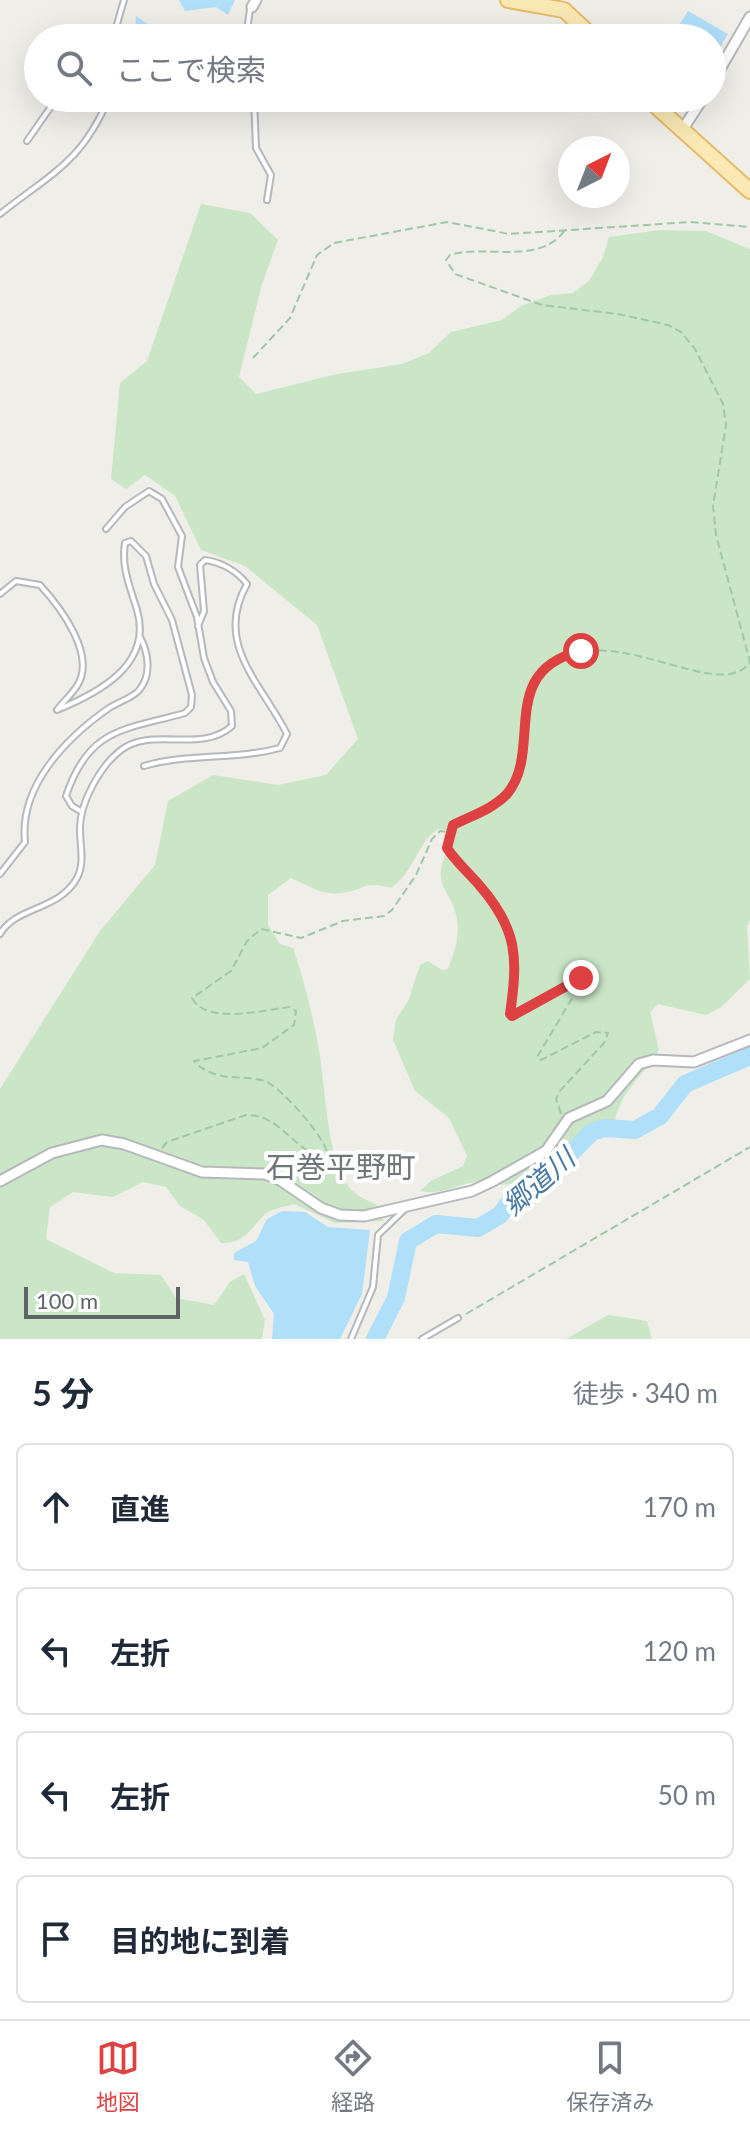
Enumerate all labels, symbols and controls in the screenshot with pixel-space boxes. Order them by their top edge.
search box [24,24,726,112]
icon: search [52,46,96,90]
text: ここで検索 [116,51,266,87]
north arrow [558,136,630,208]
route start [563,633,599,669]
route end [563,960,599,996]
water label: 郷道川 [495,1139,583,1221]
district label: 石巻平野町 [266,1148,416,1184]
scale bar [24,1283,180,1319]
text: 100 m [36,1287,98,1314]
text: 5 分 [32,1372,94,1413]
text: 徒歩 · 340 m [573,1377,718,1409]
icon: ahead [34,1485,78,1529]
text: 直進 [110,1490,170,1526]
text: 170 m [643,1491,716,1523]
icon: left [34,1629,78,1673]
text: 左折 [110,1634,170,1670]
text: 120 m [643,1635,716,1667]
icon: left [34,1773,78,1817]
text: 左折 [110,1778,170,1814]
text: 50 m [658,1779,716,1811]
icon: arrive [34,1917,78,1961]
text: 目的地に到着 [110,1922,290,1958]
tab: 地図 [96,2036,140,2116]
tab: 経路 [331,2036,375,2116]
tab: 保存済み [566,2036,654,2116]

